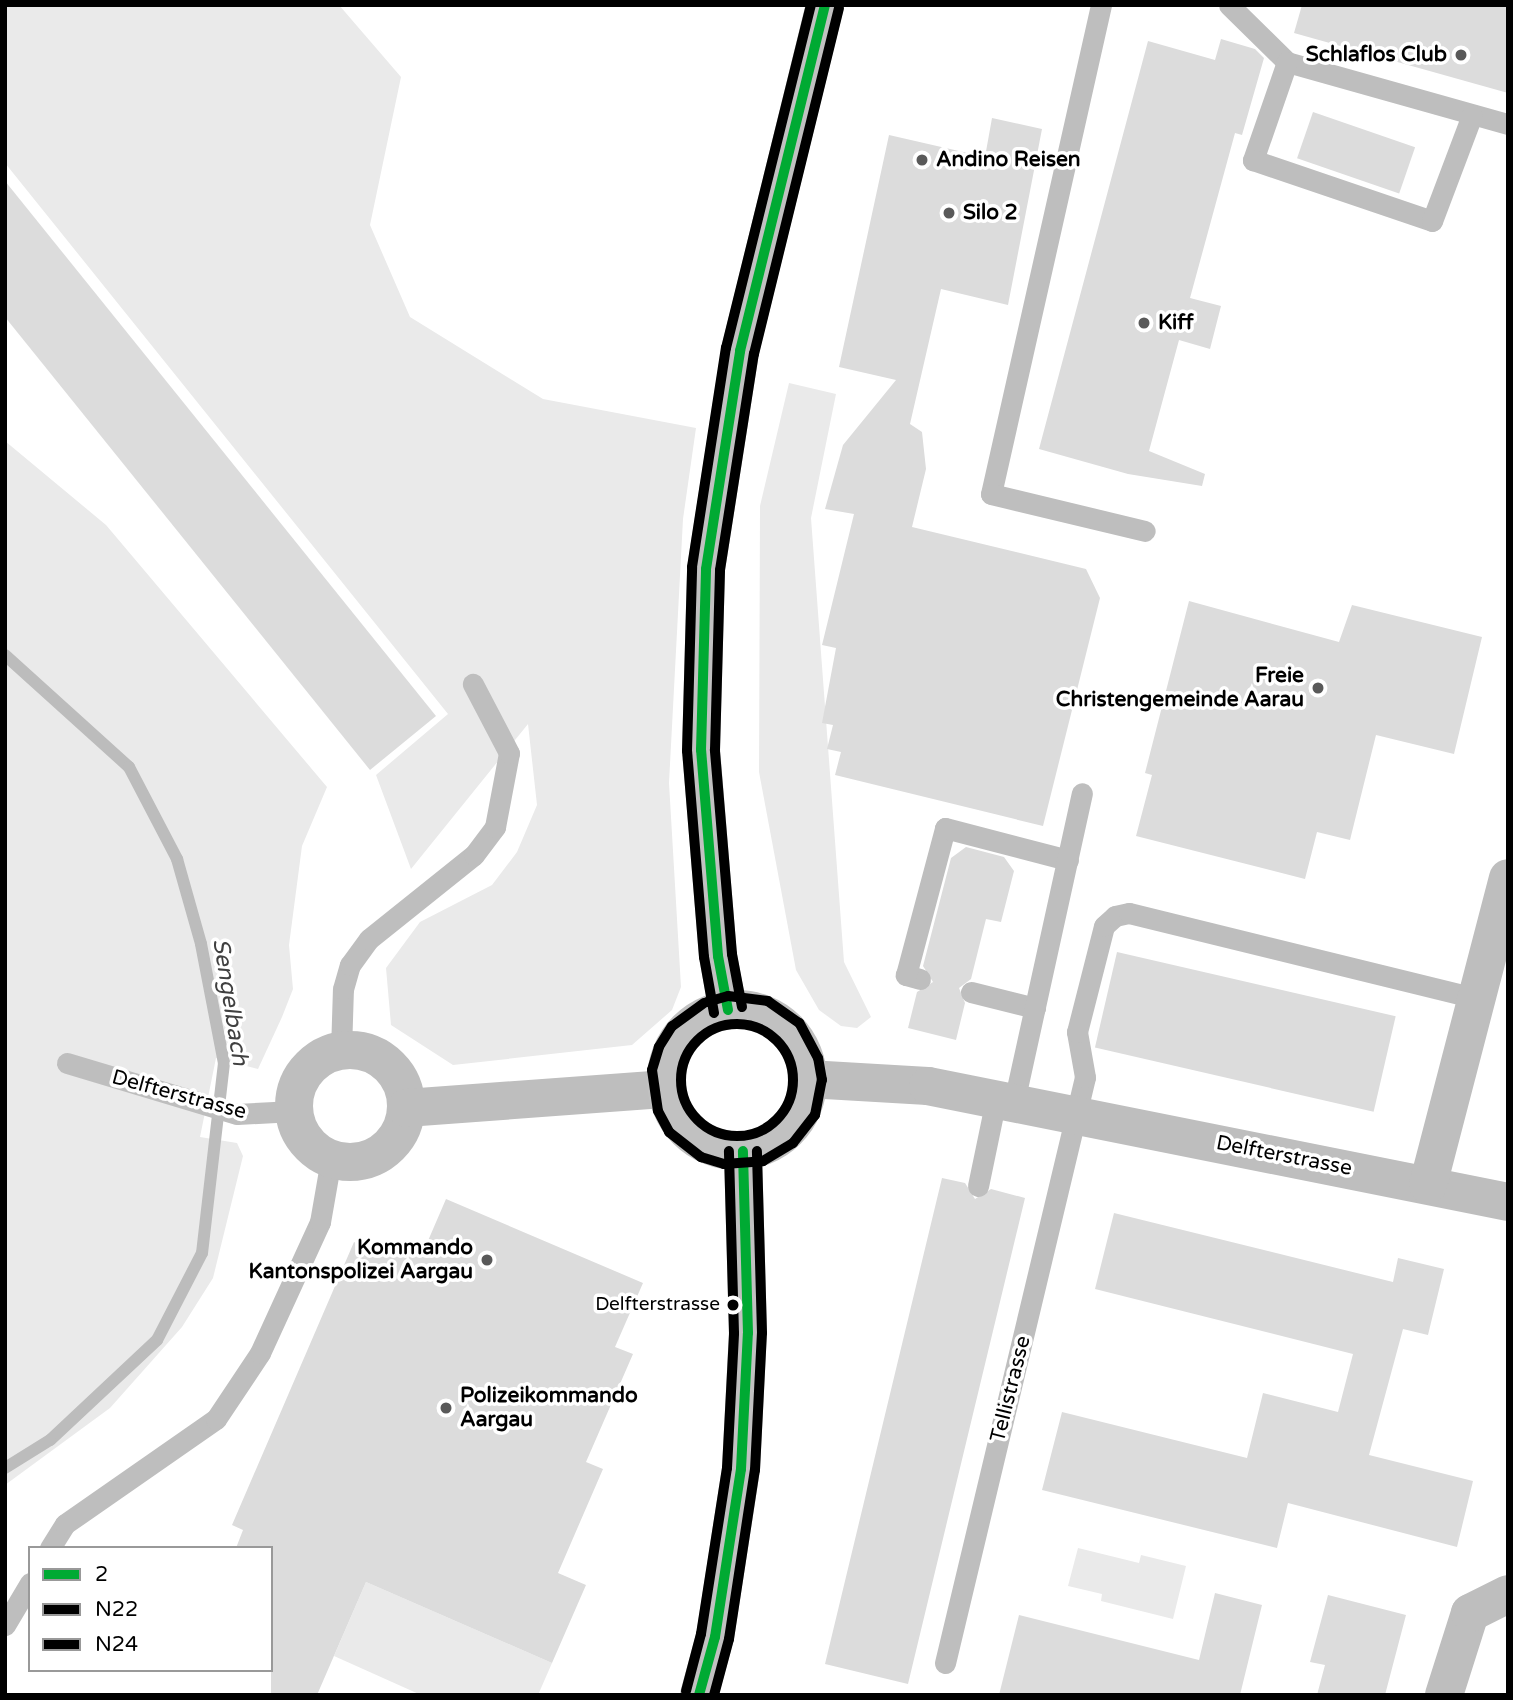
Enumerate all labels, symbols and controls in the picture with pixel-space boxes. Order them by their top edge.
place label: Schlaflos Club [1306,42,1447,68]
marker: Schlaflos Club [1453,47,1469,63]
place label: Andino Reisen [936,147,1081,173]
marker: Andino Reisen [914,152,930,168]
place label: Silo 2 [963,200,1018,226]
marker: Silo 2 [941,205,957,221]
place label: Kiff [1158,310,1194,336]
marker: Kiff [1136,315,1152,331]
place label: Freie Christengemeinde Aarau [1056,663,1304,713]
marker: Freie Christengemeinde Aarau [1310,680,1326,696]
water label: Sengelbach [206,937,254,1067]
street label: Delfterstrasse [109,1065,249,1125]
street label: Delfterstrasse [1214,1130,1354,1182]
place label: Kommando Kantonspolizei Aargau [249,1235,473,1285]
marker: Kommando Kantonspolizei Aargau [479,1252,495,1268]
place label: Delfterstrasse [595,1294,720,1316]
marker: Delfterstrasse [726,1298,740,1312]
street label: Tellistrasse [986,1333,1036,1445]
place label: Polizeikommando Aargau [460,1383,638,1433]
marker: Polizeikommando Aargau [438,1400,454,1416]
legend [28,1546,273,1672]
text: 2 [95,1562,108,1587]
text: N22 [95,1597,138,1622]
text: N24 [95,1632,138,1657]

